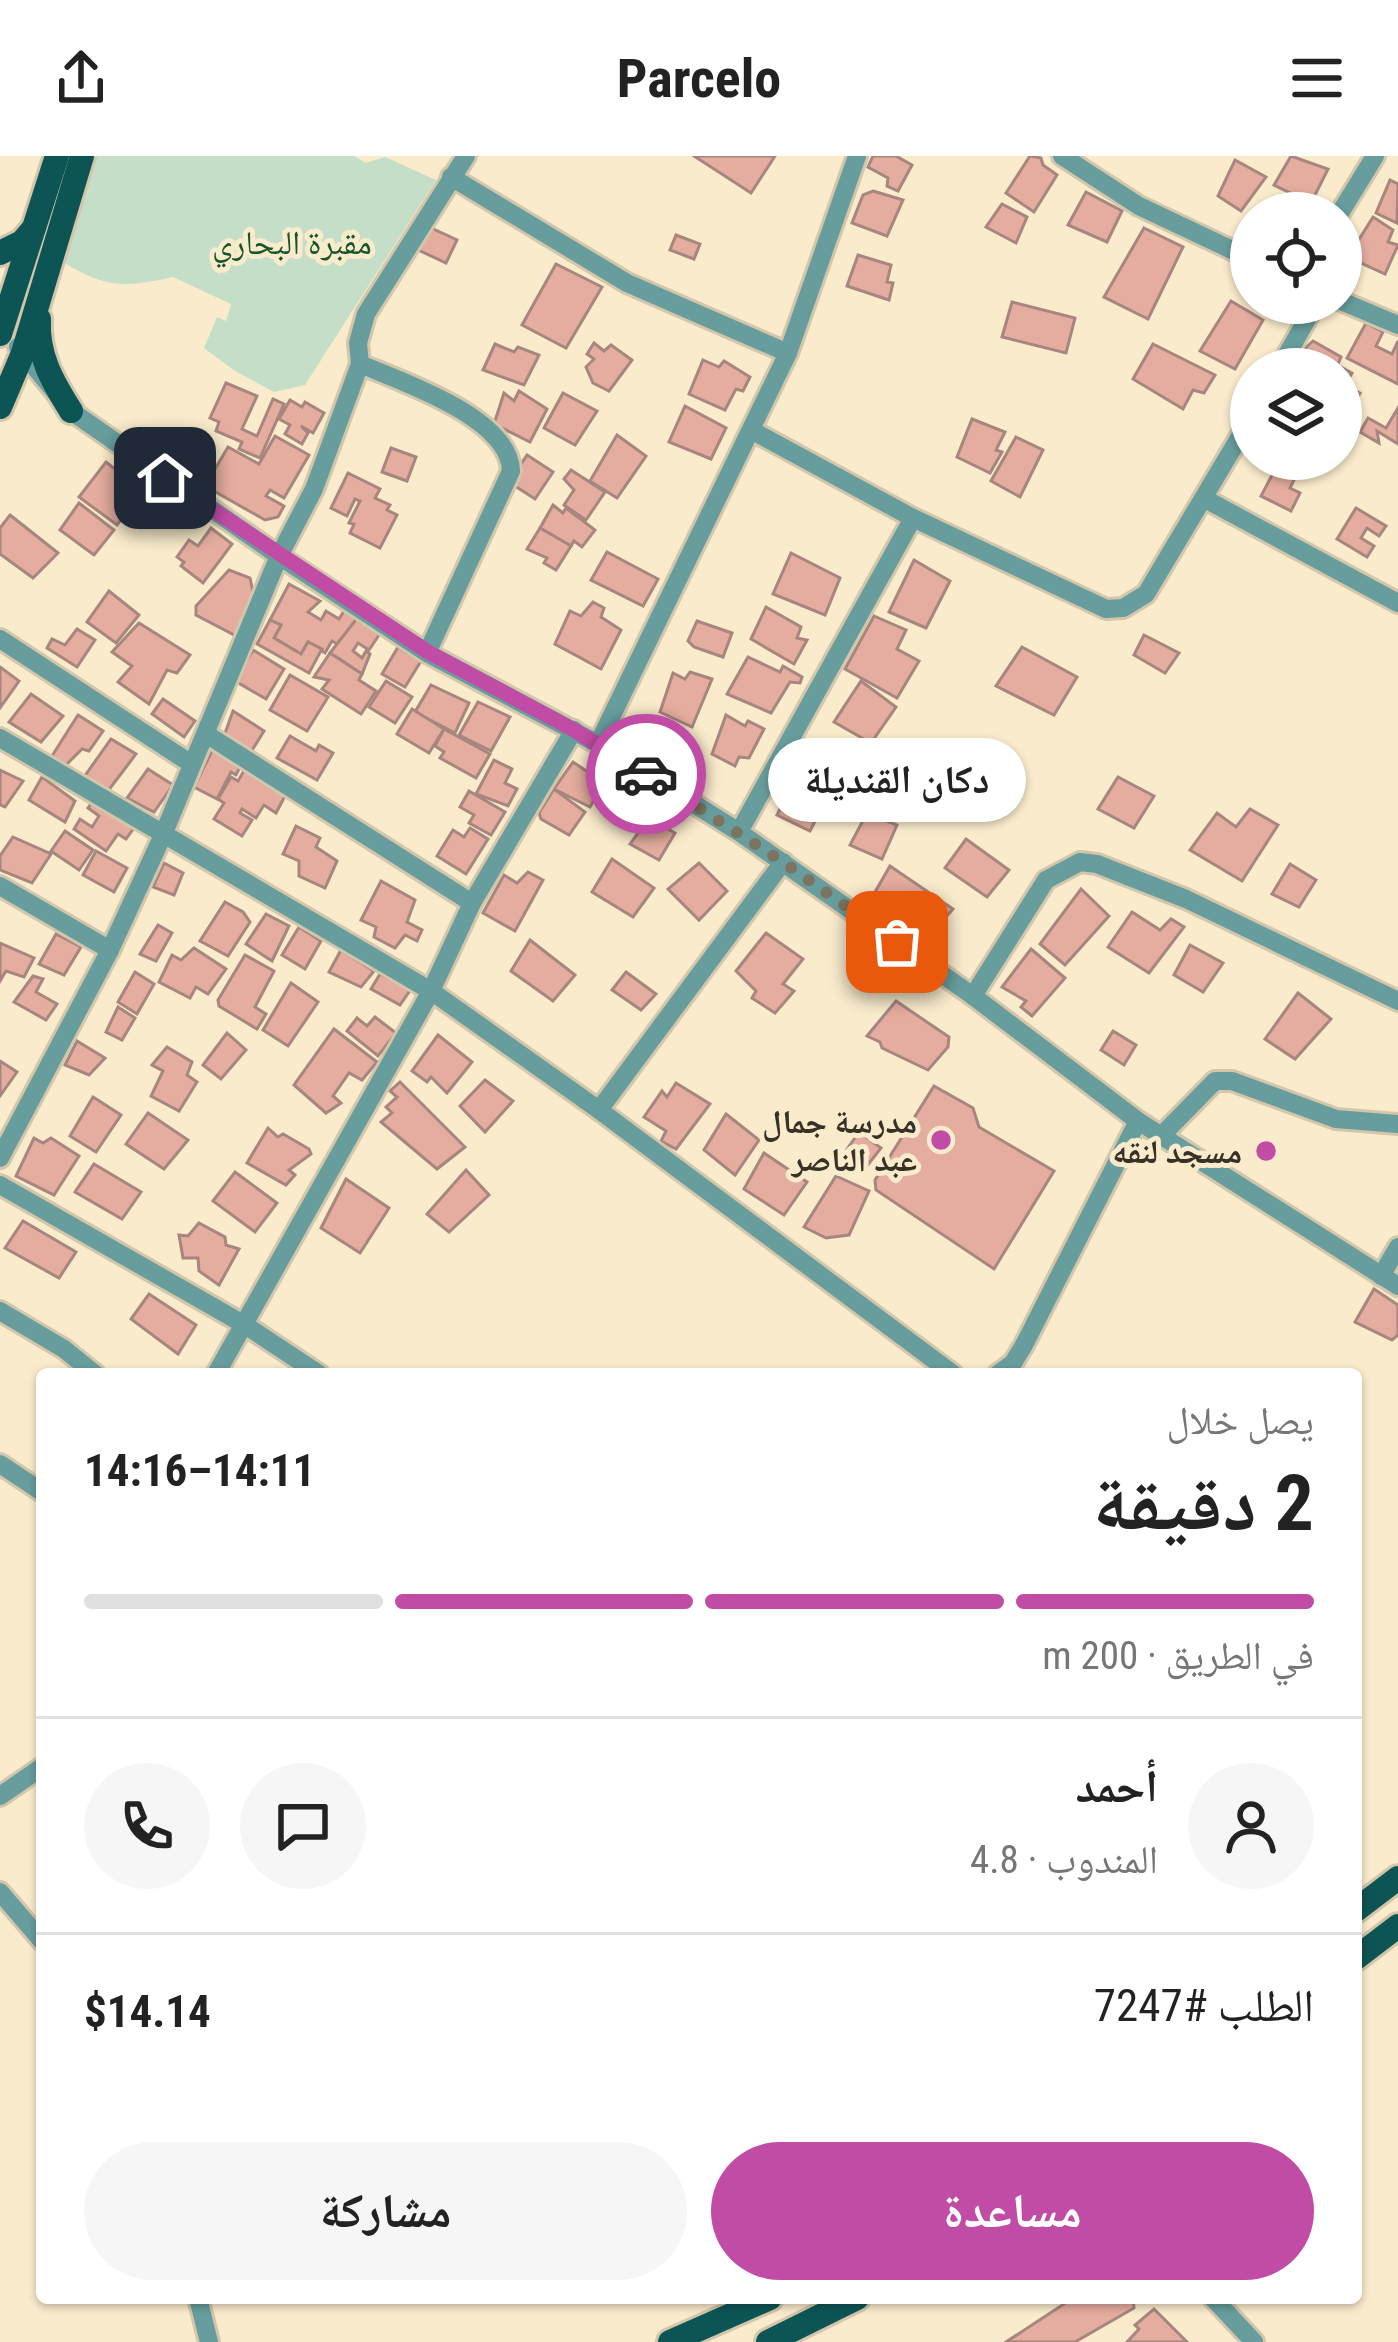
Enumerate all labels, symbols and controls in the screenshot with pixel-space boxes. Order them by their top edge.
icon: share [48,45,114,111]
icon: menu [1284,45,1350,111]
text: Parcelo [617,47,781,110]
map controls [1230,192,1362,480]
button: locate [1230,192,1362,324]
park label: مقبرة البحاري [212,223,372,268]
button: layers [1230,348,1362,480]
pin [114,427,216,529]
icon: home [132,445,198,511]
courier [586,714,706,834]
callout: دكان القنديلة [768,738,1026,822]
icon: car [613,741,679,807]
text: دكان القنديلة [804,757,990,803]
pin [846,891,948,993]
icon: bag [864,909,930,975]
place label: مدرسة جمال عبد الناصر [762,1102,917,1179]
marker: مدرسة جمال عبد الناصر [928,1127,954,1153]
place label: مسجد لنقه [1112,1132,1242,1171]
marker: مسجد لنقه [1253,1138,1279,1164]
text: يصل خلال [1166,1398,1314,1444]
text: 14:11–14:16 [84,1444,315,1497]
text: 2 دقيقة [1093,1458,1314,1549]
text: في الطريق · 200 m [1042,1633,1314,1679]
text: أحمد [1076,1760,1158,1813]
button: phone [84,1763,210,1889]
button: chat [240,1763,366,1889]
button: person [1188,1763,1314,1889]
text: المندوب · 4.8 [970,1837,1158,1883]
text: الطلب #7247 [1094,1979,1314,2032]
text: $14.14 [84,1985,211,2038]
button: مشاركة [84,2142,687,2280]
button: مساعدة [711,2142,1314,2280]

